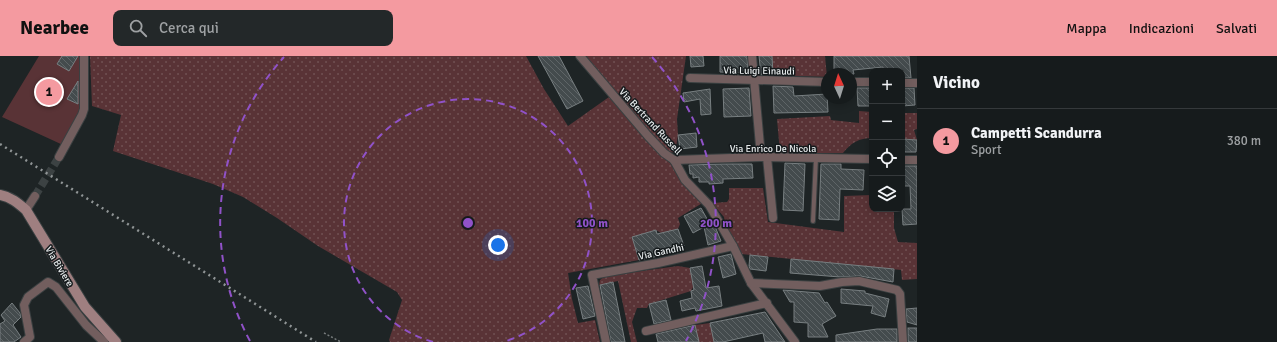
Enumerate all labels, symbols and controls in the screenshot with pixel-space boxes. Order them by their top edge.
search box [113,10,393,46]
text: Nearbee [20,16,89,40]
icon: search [127,17,149,39]
text: Cerca qui [159,19,219,37]
text: Mappa [1066,20,1107,37]
text: Indicazioni [1129,20,1194,37]
text: Salvati [1216,20,1257,37]
street label: Via Luigi Einaudi [723,64,795,78]
north arrow [821,68,857,104]
map controls [869,68,905,212]
button: + [869,68,905,104]
text: Vicino [933,72,980,93]
pin: 1 [36,77,62,107]
street label: Via Bertrand Russell [616,86,684,157]
button: − [869,104,905,140]
text: Campetti Scandurra [971,124,1102,142]
text: 1 [942,133,950,149]
text: 380 m [1227,133,1261,149]
button: locate [869,140,905,176]
text: Sport [971,142,1001,158]
street label: Via Enrico De Nicola [730,143,816,155]
button: layers [869,176,905,212]
centre of rings [461,216,475,230]
text: 100 m [576,216,608,231]
text: 200 m [700,216,732,231]
your location [488,235,508,255]
street label: Via Gandhi [637,241,685,263]
street label: Via Biviere [42,244,76,289]

